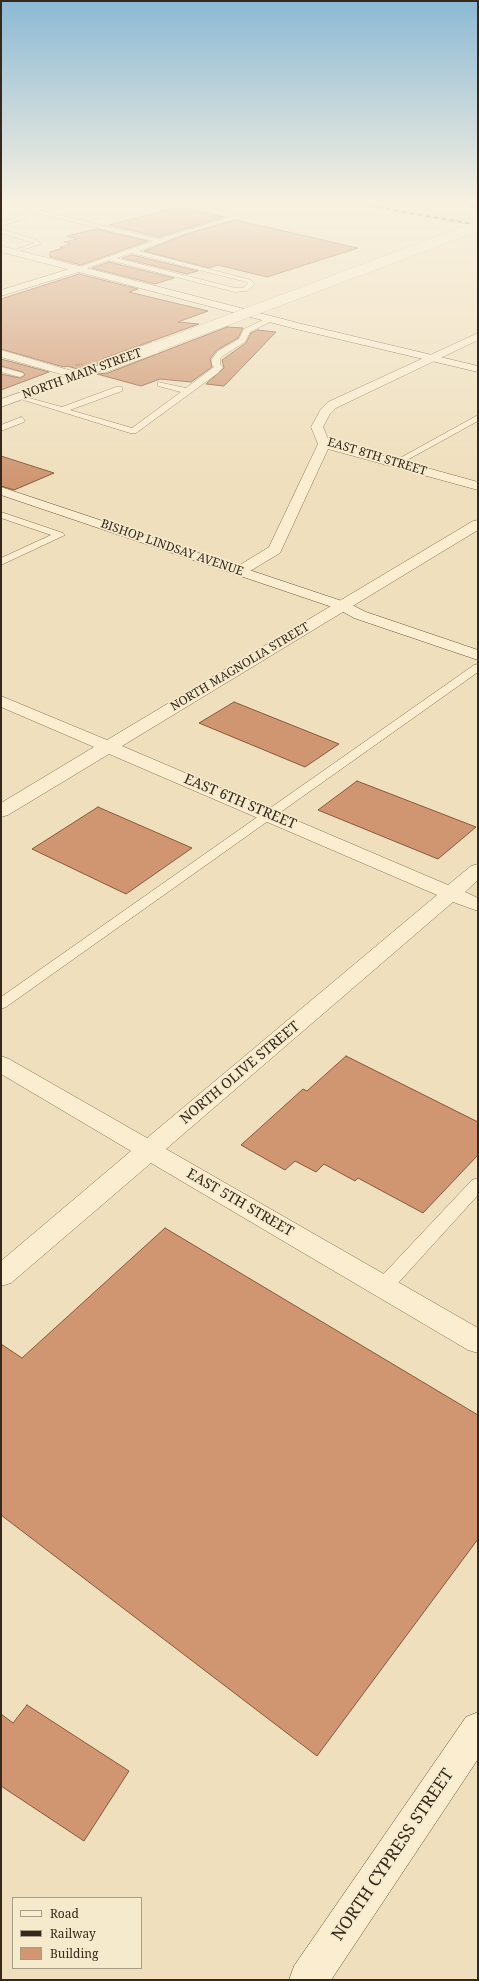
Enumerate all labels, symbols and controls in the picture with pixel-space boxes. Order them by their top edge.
street label: NORTH MAIN STREET [20,346,144,402]
street label: EAST 8TH STREET [326,435,428,479]
street label: BISHOP LINDSAY AVENUE [99,517,245,579]
street label: NORTH MAGNOLIA STREET [168,620,312,714]
street label: EAST 6TH STREET [181,771,299,833]
street label: NORTH OLIVE STREET [177,1018,303,1128]
street label: EAST 5TH STREET [184,1166,296,1240]
street label: NORTH CYPRESS STREET [328,1765,458,1945]
legend [12,1897,142,1969]
text: Road [50,1905,79,1922]
text: Railway [50,1925,96,1942]
text: Building [50,1945,98,1962]

